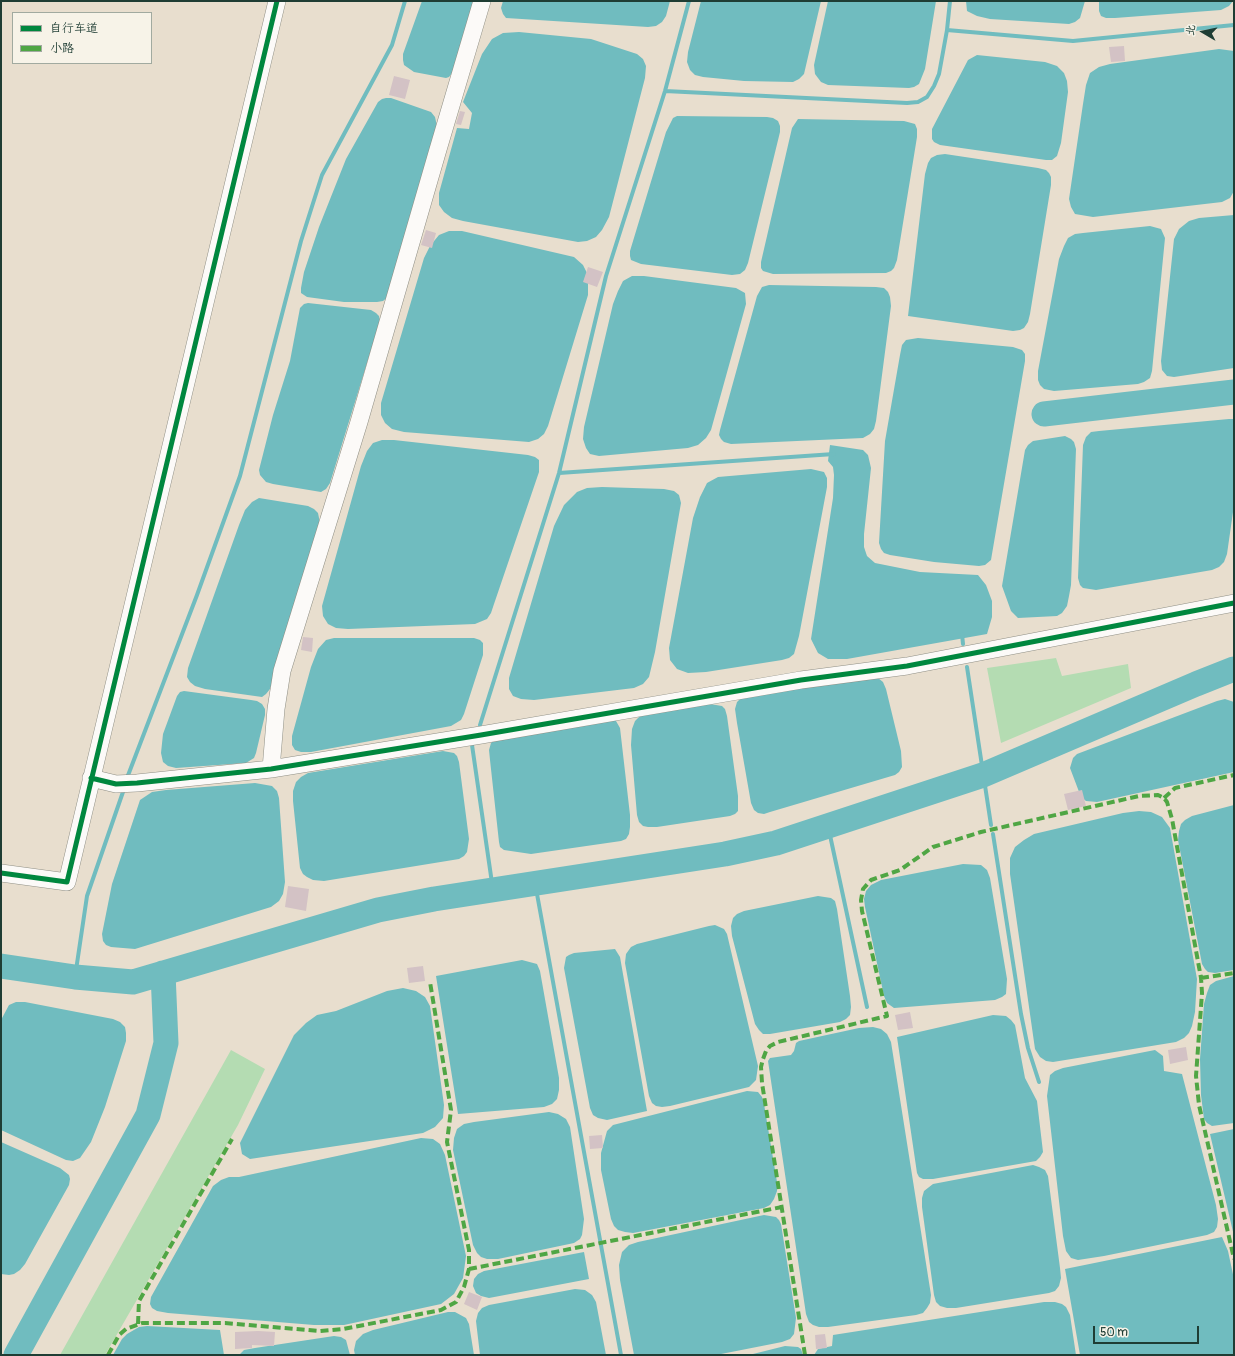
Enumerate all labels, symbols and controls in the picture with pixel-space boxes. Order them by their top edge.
legend [12,12,152,64]
north arrow [1183,12,1223,52]
text: 自行车道 [50,21,98,36]
text: 北 [1183,24,1198,36]
text: 小路 [50,41,74,56]
scale bar [1095,1318,1201,1344]
text: 50 m [1100,1325,1128,1340]

